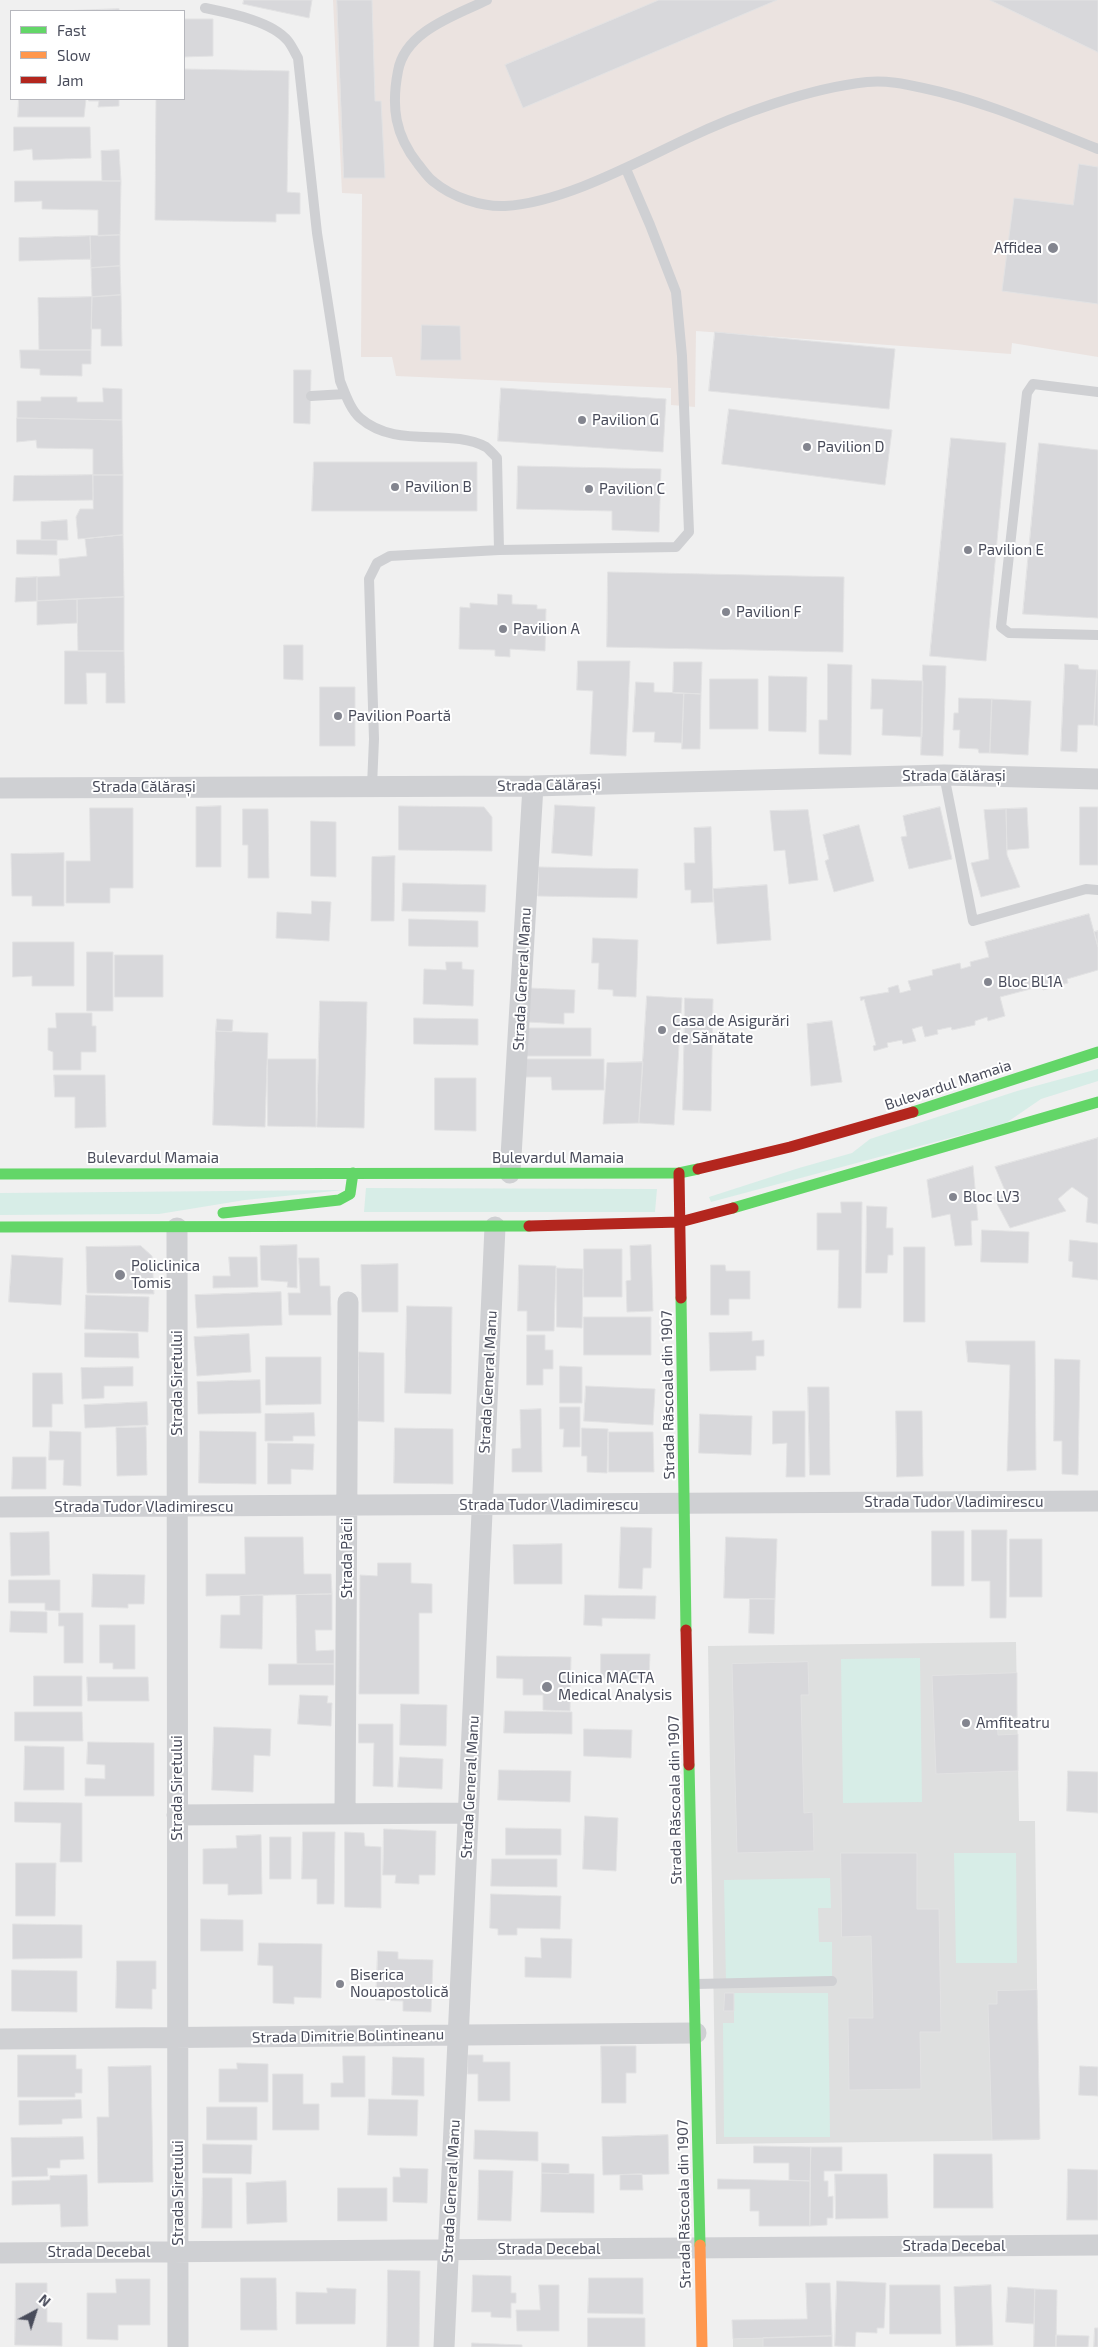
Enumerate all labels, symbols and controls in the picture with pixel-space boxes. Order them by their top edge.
legend [10,10,185,100]
text: Fast [57,21,86,39]
text: Slow [57,46,91,64]
text: Jam [57,71,83,89]
place label: Affidea [994,239,1042,257]
marker: Affidea [1046,241,1060,255]
place label: Pavilion G [592,411,659,429]
marker: Pavilion G [576,414,588,426]
place label: Pavilion D [817,438,884,456]
marker: Pavilion D [801,441,813,453]
place label: Pavilion B [405,478,472,496]
place label: Pavilion C [599,480,665,498]
marker: Pavilion B [389,481,401,493]
marker: Pavilion C [583,483,595,495]
place label: Pavilion E [978,541,1044,559]
marker: Pavilion E [962,544,974,556]
place label: Pavilion F [736,603,802,621]
marker: Pavilion F [720,606,732,618]
place label: Pavilion A [513,620,580,638]
marker: Pavilion A [497,623,509,635]
place label: Pavilion Poartă [348,707,451,725]
marker: Pavilion Poartă [332,710,344,722]
street label: Strada Călărași [902,767,1006,785]
street label: Strada Călărași [497,775,601,795]
street label: Strada Călărași [92,778,196,796]
street label: Strada General Manu [509,907,535,1051]
place label: Bloc BL1A [998,973,1063,991]
marker: Bloc BL1A [982,976,994,988]
place label: Casa de Asigurări de Sănătate [672,1012,790,1047]
marker: Casa de Asigurări de Sănătate [656,1024,668,1036]
street label: Bulevardul Mamaia [882,1056,1014,1114]
street label: Bulevardul Mamaia [87,1149,219,1167]
street label: Bulevardul Mamaia [492,1149,624,1167]
place label: Bloc LV3 [963,1188,1020,1206]
marker: Bloc LV3 [947,1191,959,1203]
place label: Policlinica Tomis [131,1257,200,1292]
marker: Policlinica Tomis [113,1268,127,1282]
street label: Strada General Manu [475,1310,501,1454]
street label: Strada Răscoala din 1907 [658,1310,678,1480]
street label: Strada Siretului [168,1330,186,1436]
street label: Strada Tudor Vladimirescu [864,1493,1044,1511]
street label: Strada Tudor Vladimirescu [459,1496,639,1514]
street label: Strada Tudor Vladimirescu [54,1498,234,1516]
street label: Strada Păcii [338,1518,356,1598]
place label: Clinica MACTA Medical Analysis [558,1669,672,1704]
marker: Clinica MACTA Medical Analysis [540,1680,554,1694]
place label: Amfiteatru [976,1714,1050,1732]
street label: Strada General Manu [457,1715,483,1859]
street label: Strada Răscoala din 1907 [665,1715,685,1885]
marker: Amfiteatru [960,1717,972,1729]
street label: Strada Siretului [168,1735,186,1841]
place label: Biserica Nouapostolică [350,1966,449,2001]
marker: Biserica Nouapostolică [334,1978,346,1990]
street label: Strada Dimitrie Bolintineanu [252,2025,444,2047]
street label: Strada General Manu [438,2119,464,2263]
street label: Strada Răscoala din 1907 [674,2119,694,2289]
street label: Strada Siretului [169,2140,187,2246]
street label: Strada Decebal [903,2237,1005,2255]
street label: Strada Decebal [498,2240,600,2258]
street label: Strada Decebal [48,2243,150,2261]
north arrow [10,2287,60,2337]
text: N [36,2290,54,2310]

